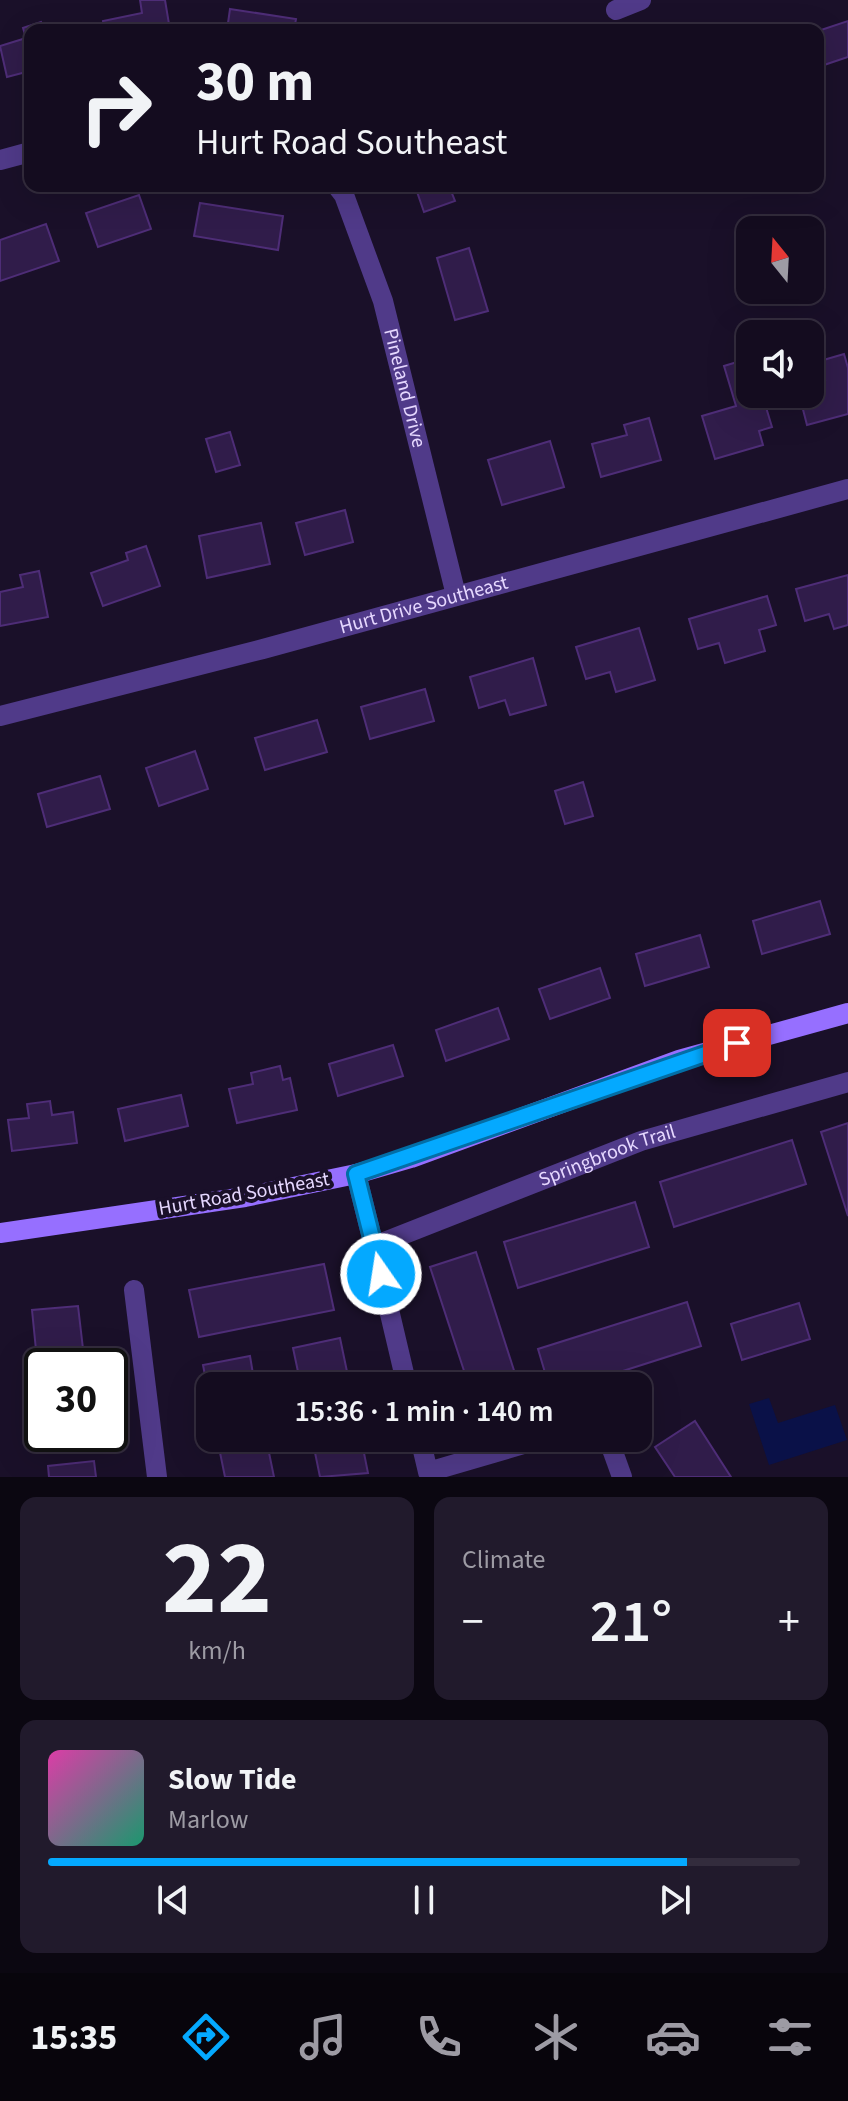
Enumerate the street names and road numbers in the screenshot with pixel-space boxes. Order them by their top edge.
street label: Pineland Drive [376,326,433,451]
street label: Hurt Drive Southeast [336,569,511,641]
street label: Springbrook Trail [534,1118,679,1194]
street label: Hurt Road Southeast [156,1165,332,1223]

